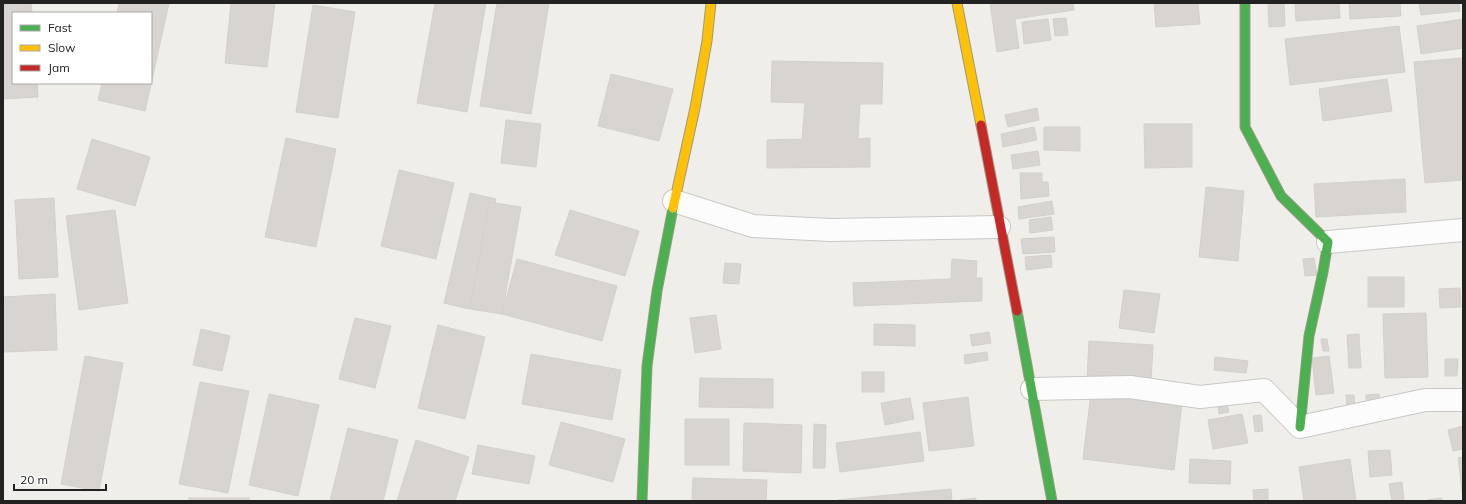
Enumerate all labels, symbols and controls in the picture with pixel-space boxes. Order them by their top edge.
legend [12,12,152,84]
text: Fast [48,20,72,35]
text: Slow [48,40,76,55]
text: Jam [48,60,70,75]
scale bar [14,466,106,492]
text: 20 m [20,472,48,487]

